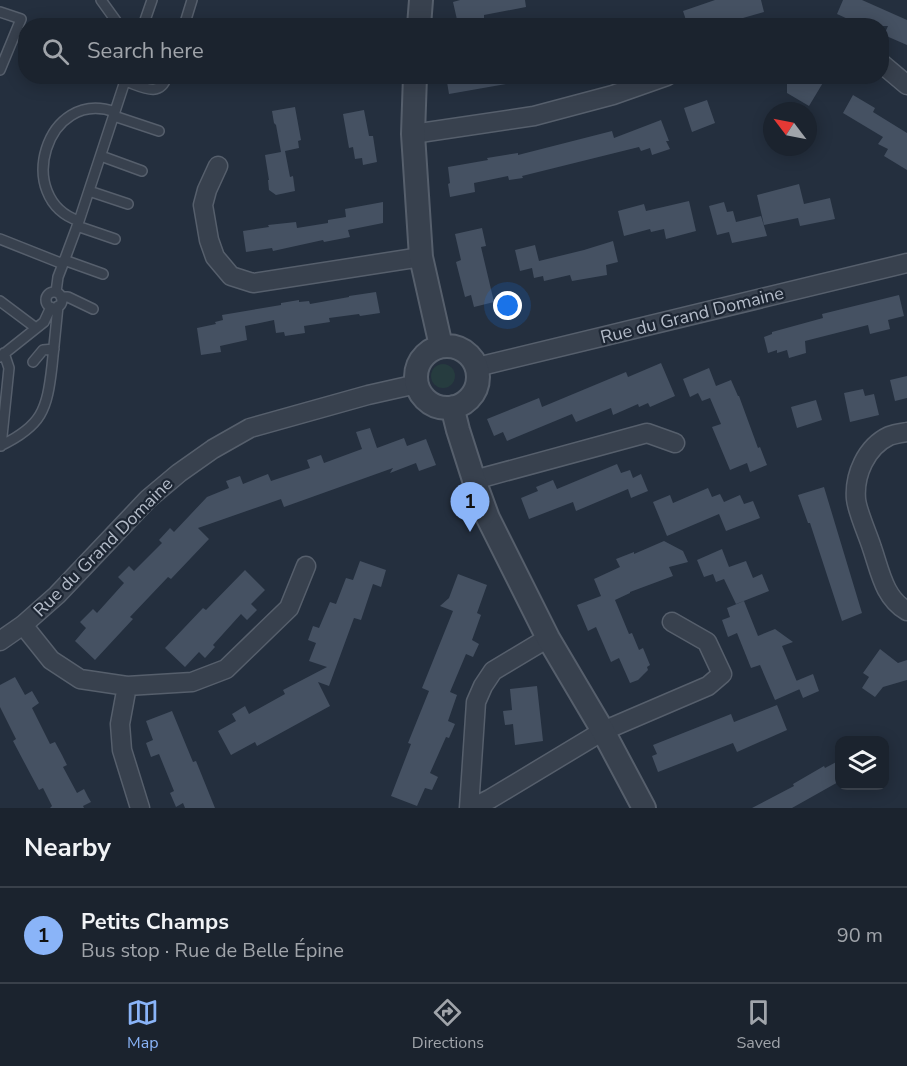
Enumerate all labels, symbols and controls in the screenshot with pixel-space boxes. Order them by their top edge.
search box [18,18,889,84]
icon: search [39,35,72,68]
text: Search here [87,36,204,66]
north arrow [763,102,817,156]
street label: Rue du Grand Domaine [598,281,786,349]
your location [493,291,522,320]
street label: Rue du Grand Domaine [28,472,178,622]
pin: 1 [450,482,490,532]
map controls [835,736,889,790]
button: layers [835,736,889,790]
text: Nearby [24,830,111,865]
text: Petits Champs [81,907,229,937]
text: 1 [38,922,50,949]
text: 90 m [837,922,883,949]
text: Bus stop · Rue de Belle Épine [81,937,344,964]
tab: Map [126,996,159,1054]
tab: Directions [412,996,484,1054]
tab: Saved [737,996,781,1054]

